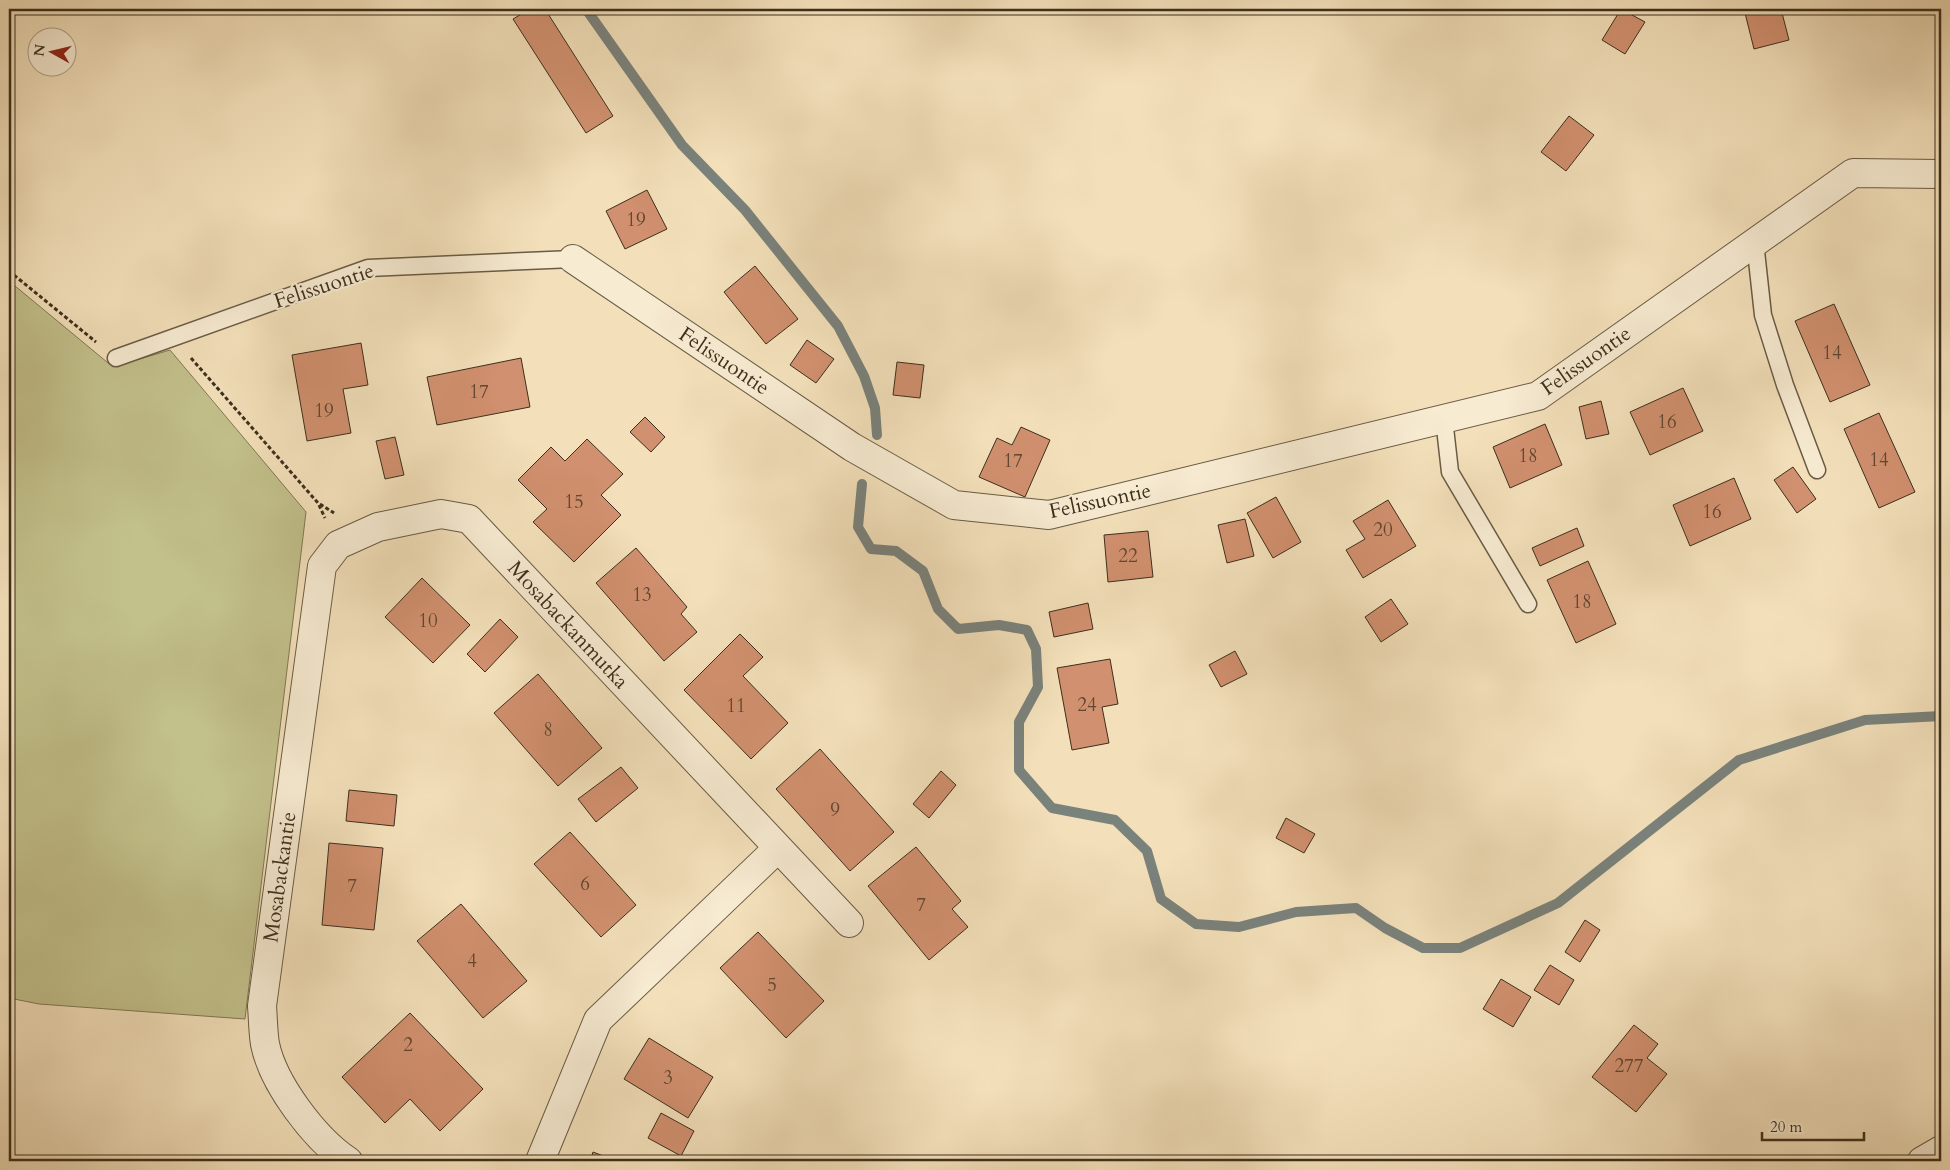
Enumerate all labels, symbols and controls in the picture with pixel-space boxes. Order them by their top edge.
north arrow [28,28,78,78]
text: N [29,43,50,58]
house number: 19 [626,207,646,233]
street label: Felissuontie [270,256,378,316]
street label: Felissuontie [1535,319,1637,403]
street label: Felissuontie [673,320,775,402]
house number: 14 [1822,340,1842,366]
house number: 17 [469,379,489,405]
house number: 19 [314,398,334,424]
house number: 16 [1657,409,1677,435]
house number: 18 [1518,443,1538,469]
house number: 14 [1869,447,1889,473]
house number: 17 [1003,448,1023,474]
street label: Felissuontie [1046,476,1154,526]
house number: 15 [564,489,584,515]
house number: 16 [1702,499,1722,525]
house number: 20 [1373,517,1393,543]
house number: 22 [1118,543,1138,569]
street label: Mosabackanmutka [501,555,635,695]
house number: 13 [632,582,652,608]
house number: 18 [1572,589,1592,615]
house number: 10 [418,608,438,634]
house number: 24 [1077,692,1097,718]
house number: 11 [726,693,746,719]
house number: 8 [543,717,553,743]
house number: 9 [830,797,840,823]
street label: Mosabackantie [256,810,304,944]
house number: 6 [580,871,590,897]
house number: 7 [347,873,357,899]
house number: 7 [916,892,926,918]
house number: 4 [467,948,477,974]
house number: 5 [767,972,777,998]
house number: 2 [403,1032,413,1058]
house number: 277 [1614,1053,1644,1079]
house number: 3 [663,1065,673,1091]
scale bar [1762,1110,1865,1142]
text: 20 m [1770,1117,1802,1137]

